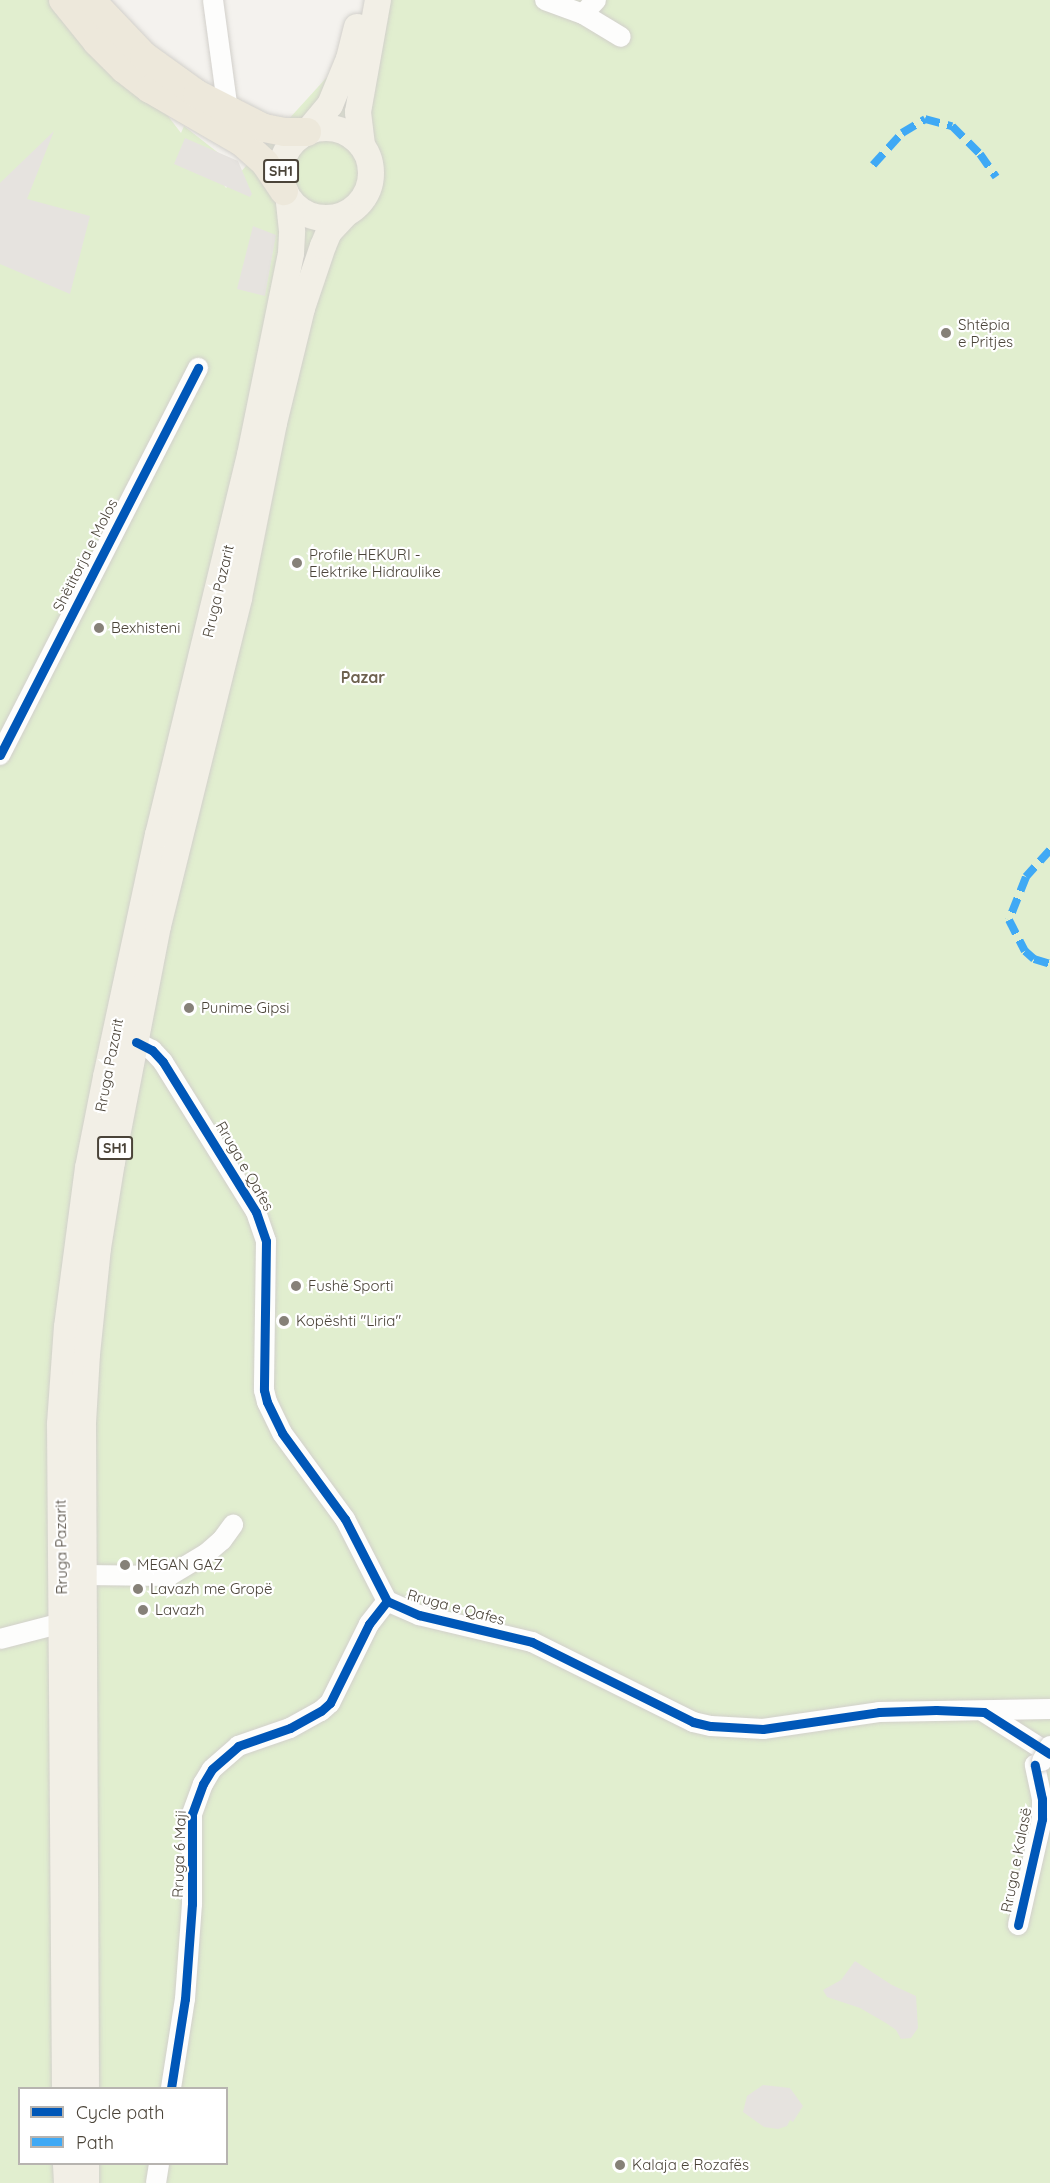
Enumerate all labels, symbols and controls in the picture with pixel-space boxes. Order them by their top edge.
road number: SH1 [263,160,299,182]
place label: Shtëpia e Pritjes [958,315,1013,350]
marker: Shtëpia e Pritjes [939,326,953,340]
street label: Shëtitorja e Molos [49,496,121,614]
street label: Rruga Pazarit [199,543,237,639]
place label: Profile HEKURI - Elektrike Hidraulike [309,545,441,580]
marker: Profile HEKURI - Elektrike Hidraulike [290,556,304,570]
place label: Bexhisteni [111,619,181,637]
marker: Bexhisteni [92,621,106,635]
district label: Pazar [341,667,385,687]
place label: Punime Gipsi [201,999,289,1017]
marker: Punime Gipsi [182,1001,196,1015]
street label: Rruga Pazarit [91,1017,127,1113]
street label: Rruga e Qafes [212,1118,278,1214]
road number: SH1 [97,1137,133,1159]
place label: Fushë Sporti [308,1277,394,1295]
marker: Fushë Sporti [289,1279,303,1293]
place label: Kopështi "Liria" [296,1312,401,1330]
marker: Kopështi "Liria" [277,1314,291,1328]
street label: Rruga Pazarit [51,1499,71,1595]
place label: MEGAN GAZ [137,1556,223,1574]
marker: MEGAN GAZ [118,1558,132,1572]
place label: Lavazh me Gropë [150,1580,272,1598]
marker: Lavazh me Gropë [131,1582,145,1596]
street label: Rruga e Qafes [405,1585,507,1629]
place label: Lavazh [155,1601,205,1619]
marker: Lavazh [136,1603,150,1617]
street label: Rruga e Kalasë [997,1806,1035,1914]
street label: Rruga 6 Maji [168,1810,190,1898]
legend [18,2087,228,2165]
text: Cycle path [76,2101,164,2124]
text: Path [76,2131,114,2154]
place label: Kalaja e Rozafës [632,2156,749,2174]
marker: Kalaja e Rozafës [613,2158,627,2172]

